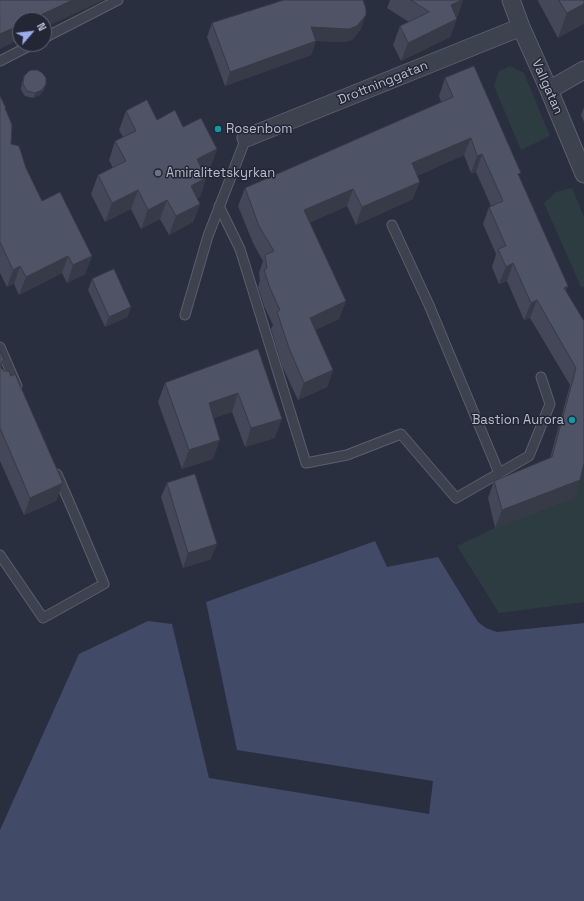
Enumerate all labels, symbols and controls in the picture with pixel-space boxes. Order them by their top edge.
north arrow [12,12,52,52]
text: N [34,20,50,33]
street label: Vallgatan [528,57,566,117]
street label: Drottninggatan [336,58,430,108]
place label: Rosenbom [226,121,292,137]
marker: Rosenbom [213,124,223,134]
place label: Amiralitetskyrkan [166,165,275,181]
marker: Amiralitetskyrkan [153,168,163,178]
place label: Bastion Aurora [472,412,564,428]
marker: Bastion Aurora [567,415,577,425]

